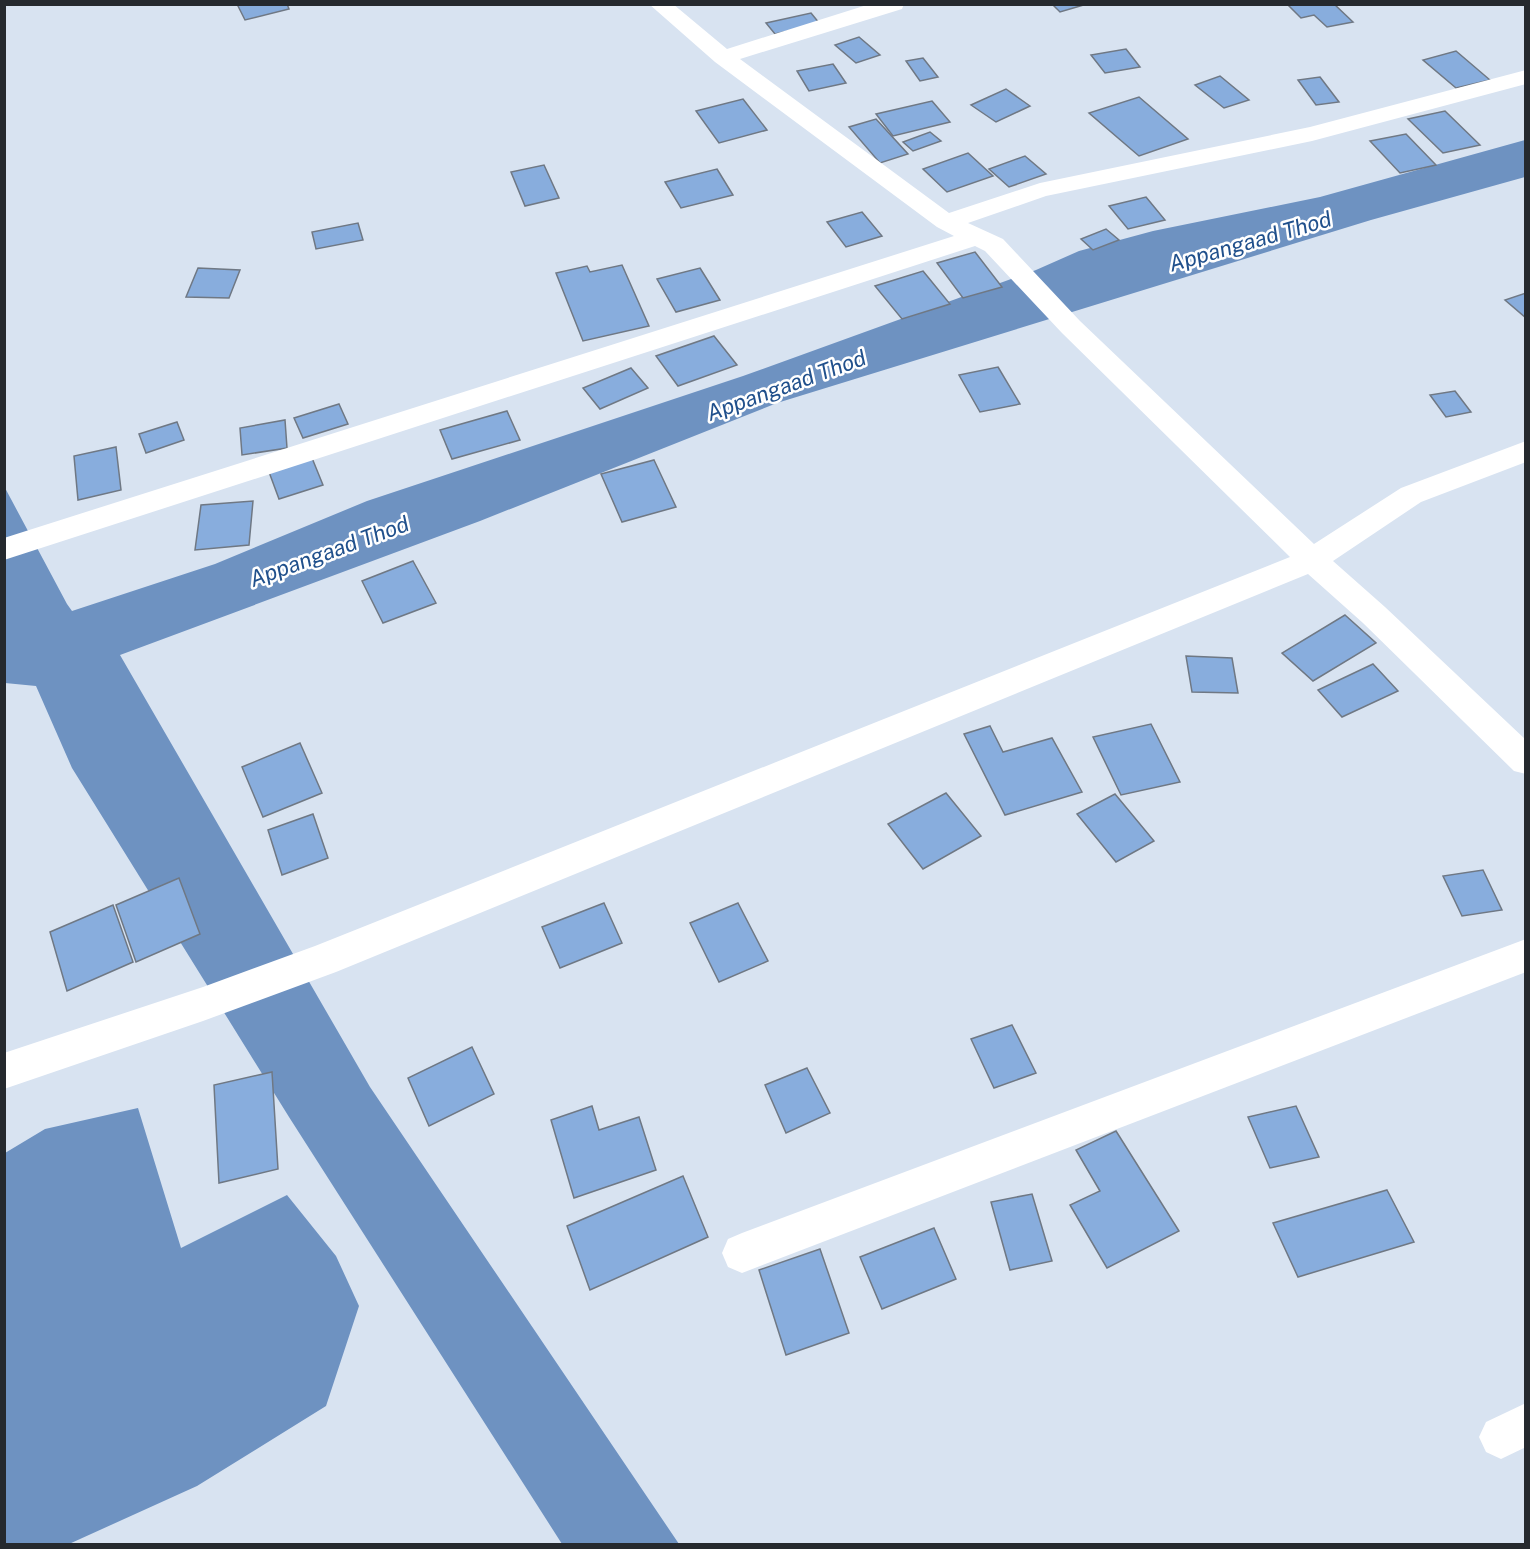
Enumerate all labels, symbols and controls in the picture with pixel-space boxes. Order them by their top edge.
water label: Appangaad Thod [1166,205,1335,277]
water label: Appangaad Thod [703,344,870,426]
water label: Appangaad Thod [246,510,413,592]

